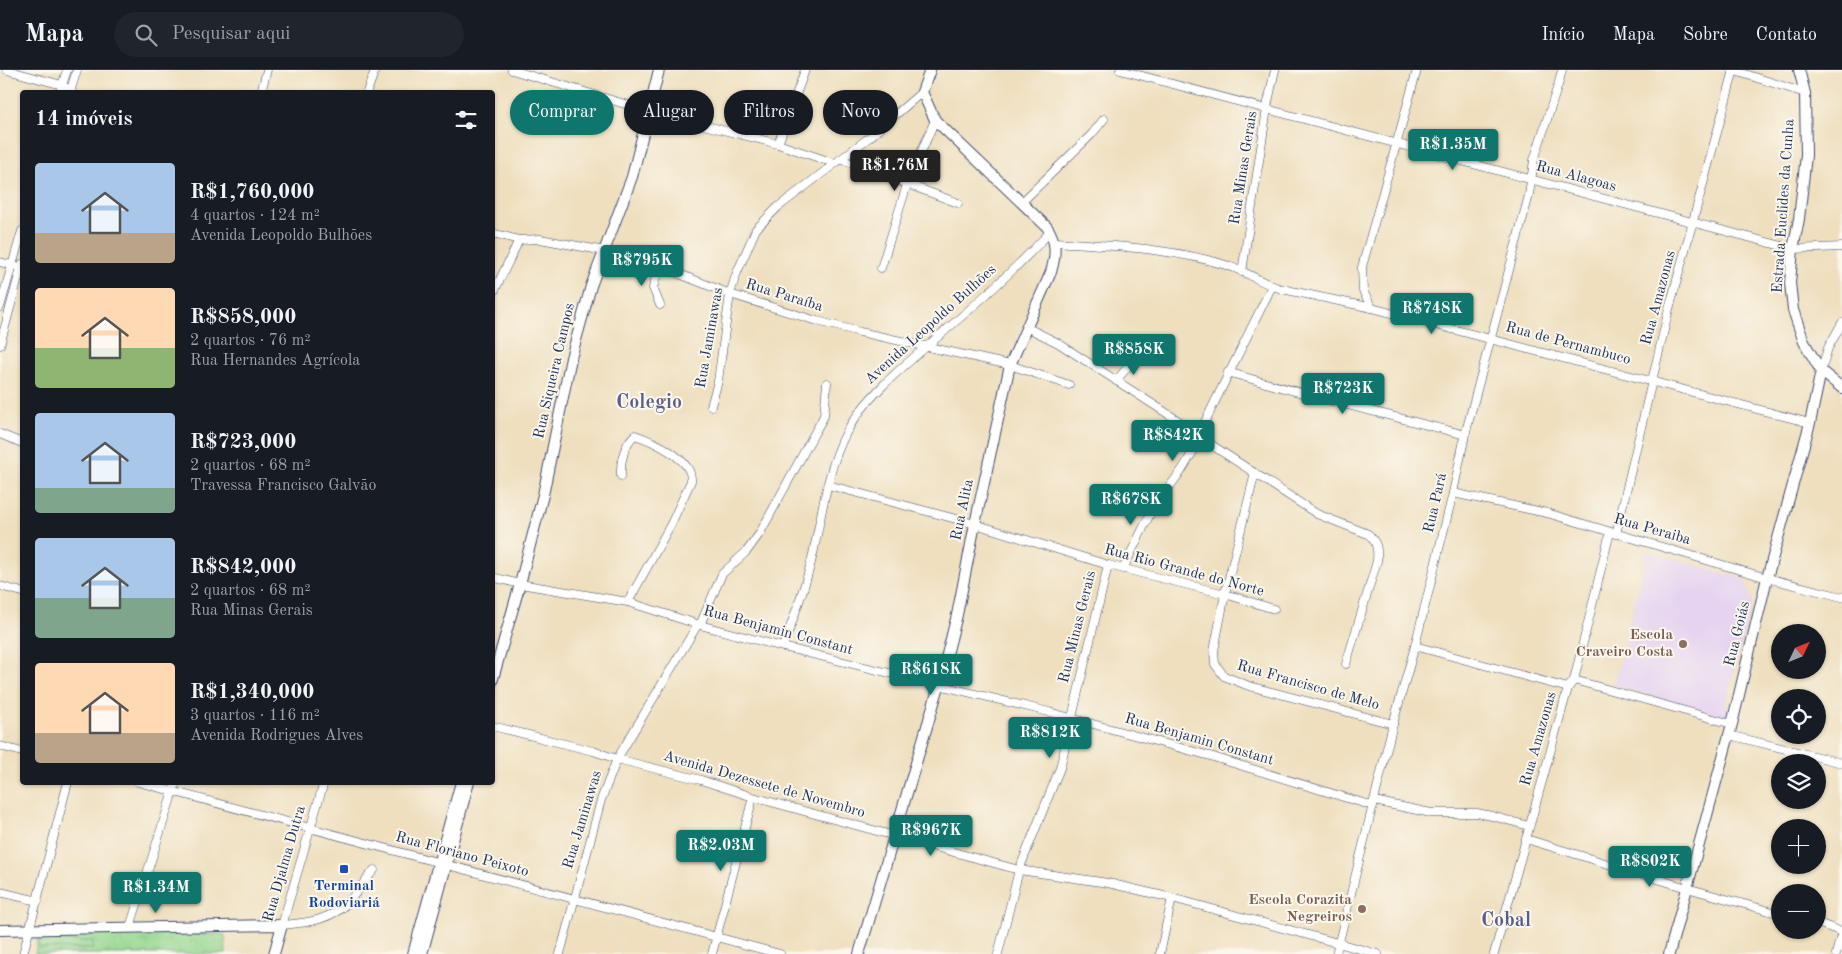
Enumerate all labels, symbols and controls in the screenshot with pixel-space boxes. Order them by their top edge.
search box [114,12,464,57]
icon: search [132,21,160,49]
text: Mapa [25,23,84,47]
text: Pesquisar aqui [172,25,291,44]
text: Início [1541,26,1585,44]
text: Mapa [1613,26,1655,44]
text: Sobre [1683,26,1728,44]
text: Contato [1756,26,1817,44]
chip: Comprar [510,90,614,135]
chip: Alugar [624,90,714,135]
chip: Filtros [724,90,813,135]
chip: Novo [823,90,898,135]
icon: filters [452,106,480,134]
text: 14 imóveis [35,109,133,130]
street label: Rua Minas Gerais [1228,110,1260,226]
street label: Estrada Euclides da Cunha [1770,118,1798,294]
pin: R$1.35M [1407,128,1499,171]
text: R$1.35M [1419,137,1487,153]
pin: R$1.76M [849,150,941,192]
text: R$1.76M [861,158,929,174]
street label: Rua Alagoas [1534,159,1618,195]
text: R$1,760,000 [190,182,315,203]
icon: home [75,183,135,243]
text: 4 quartos · 124 m² [190,208,320,224]
text: Avenida Leopoldo Bulhões [190,228,372,244]
pin: R$795K [601,244,683,287]
street label: Rua Amazonas [1639,249,1679,347]
text: R$795K [611,253,673,269]
street label: Avenida Leopoldo Bulhões [863,262,999,388]
street label: Rua Paraíba [744,277,825,315]
street label: Rua Jaminawas [694,286,726,390]
pin: R$748K [1391,292,1473,335]
text: R$748K [1401,301,1463,317]
street label: Rua Siqueira Campos [532,302,578,440]
text: R$858,000 [190,307,296,328]
icon: home [75,308,135,368]
street label: Rua de Pernambuco [1504,320,1632,368]
text: 2 quartos · 76 m² [190,333,311,349]
pin: R$858K [1093,334,1175,376]
text: R$858K [1103,342,1165,358]
text: Rua Hernandes Agrícola [190,353,360,369]
pin: R$723K [1302,372,1384,415]
text: R$723K [1312,381,1374,397]
district label: Colegio [616,393,682,413]
pin: R$842K [1132,420,1214,462]
text: R$842K [1142,428,1204,444]
text: R$723,000 [190,432,296,453]
icon: home [75,433,135,493]
text: 2 quartos · 68 m² [190,458,311,474]
street label: Rua Pará [1422,471,1450,534]
street label: Rua Alita [949,477,977,542]
text: Travessa Francisco Galvão [190,478,376,494]
pin: R$678K [1090,484,1172,526]
text: R$678K [1100,492,1162,508]
street label: Rua Peraiba [1612,512,1693,548]
street label: Rua Rio Grande do Norte [1102,542,1266,600]
text: R$842,000 [190,557,296,578]
icon: home [75,558,135,618]
street label: Rua Minas Gerais [1057,569,1099,685]
text: 2 quartos · 68 m² [190,583,311,599]
street label: Rua Goiás [1723,600,1753,668]
text: Rua Minas Gerais [190,603,313,619]
street label: Rua Benjamin Constant [702,604,854,658]
north arrow [1771,624,1826,679]
map controls [1771,624,1826,939]
place label: Escola Craveiro Costa [1576,628,1673,660]
marker: Escola Craveiro Costa [1677,638,1689,650]
pin: R$618K [890,654,972,696]
street label: Rua Francisco de Melo [1235,658,1381,714]
text: R$618K [900,662,962,678]
text: R$1,340,000 [190,682,315,703]
icon: home [75,683,135,743]
button: locate [1771,689,1826,744]
street label: Rua Amazonas [1518,690,1560,788]
text: 3 quartos · 116 m² [190,708,320,724]
street label: Rua Benjamin Constant [1123,712,1275,768]
pin: R$812K [1009,716,1091,759]
text: R$812K [1019,725,1081,741]
text: Avenida Rodrigues Alves [190,728,363,744]
street label: Avenida Dezessete de Novembro [661,749,867,821]
button: layers [1771,754,1826,809]
street label: Rua Jaminawas [561,769,605,871]
street label: Rua Djalma Dutra [261,804,309,924]
pin: R$967K [890,814,972,857]
button: + [1771,819,1826,874]
text: R$967K [900,823,962,839]
street label: Rua Floriano Peixoto [394,830,530,880]
pin: R$2.03M [675,830,767,872]
text: R$2.03M [687,838,755,854]
pin: R$802K [1609,846,1691,888]
text: R$802K [1619,854,1681,870]
marker: Terminal Rodoviariá [338,863,350,875]
pin: R$1.34M [110,872,202,914]
place label: Terminal Rodoviariá [308,879,380,911]
text: R$1.34M [122,880,190,896]
button: − [1771,884,1826,939]
place label: Escola Corazita Negreiros [1248,893,1352,925]
marker: Escola Corazita Negreiros [1356,903,1368,915]
district label: Cobal [1481,911,1531,931]

